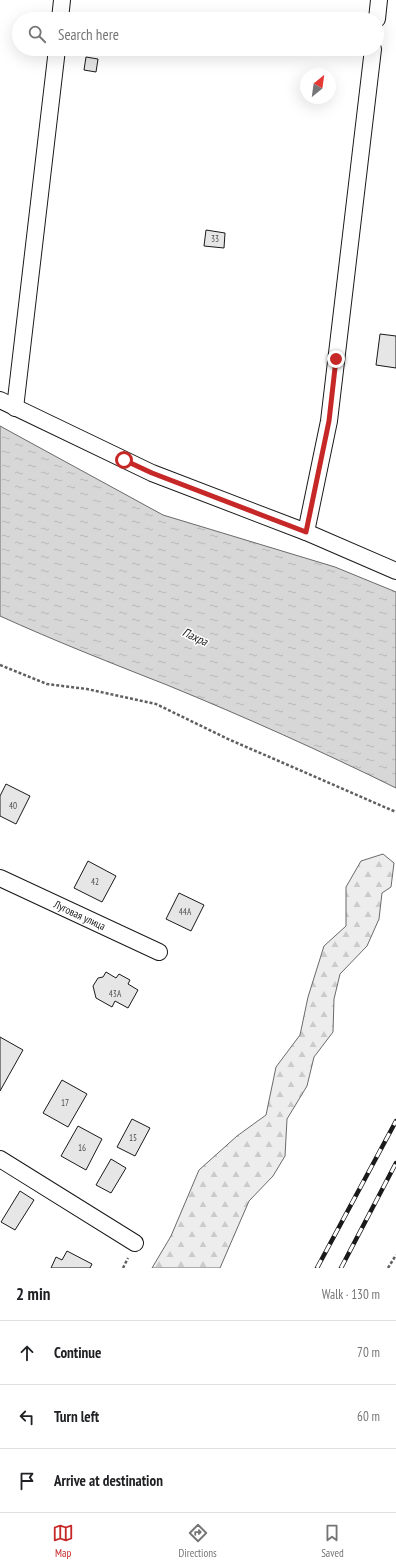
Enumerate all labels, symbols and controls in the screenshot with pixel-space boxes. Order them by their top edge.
search box [12,12,384,56]
icon: search [26,23,48,45]
text: Search here [58,25,119,44]
north arrow [300,68,336,104]
house number: 33 [211,233,219,244]
route end [327,350,345,368]
route start [115,451,133,469]
water label: Пахра [180,624,211,649]
house number: 40 [9,800,17,811]
house number: 42 [91,876,99,887]
street label: Луговая улица [51,897,108,933]
house number: 44А [179,906,192,917]
house number: 43А [109,988,122,999]
house number: 17 [61,1097,69,1108]
house number: 15 [129,1132,137,1143]
house number: 16 [78,1142,86,1153]
text: 2 min [16,1283,50,1305]
text: Walk · 130 m [322,1286,380,1303]
icon: ahead [16,1342,38,1364]
text: Continue [54,1343,101,1362]
text: 70 m [357,1344,380,1361]
icon: left [16,1406,38,1428]
text: Turn left [54,1407,99,1426]
text: 60 m [357,1408,380,1425]
icon: arrive [16,1470,38,1492]
text: Arrive at destination [54,1471,163,1490]
tab: Map [52,1522,74,1560]
tab: Directions [179,1522,217,1560]
tab: Saved [321,1522,344,1560]

